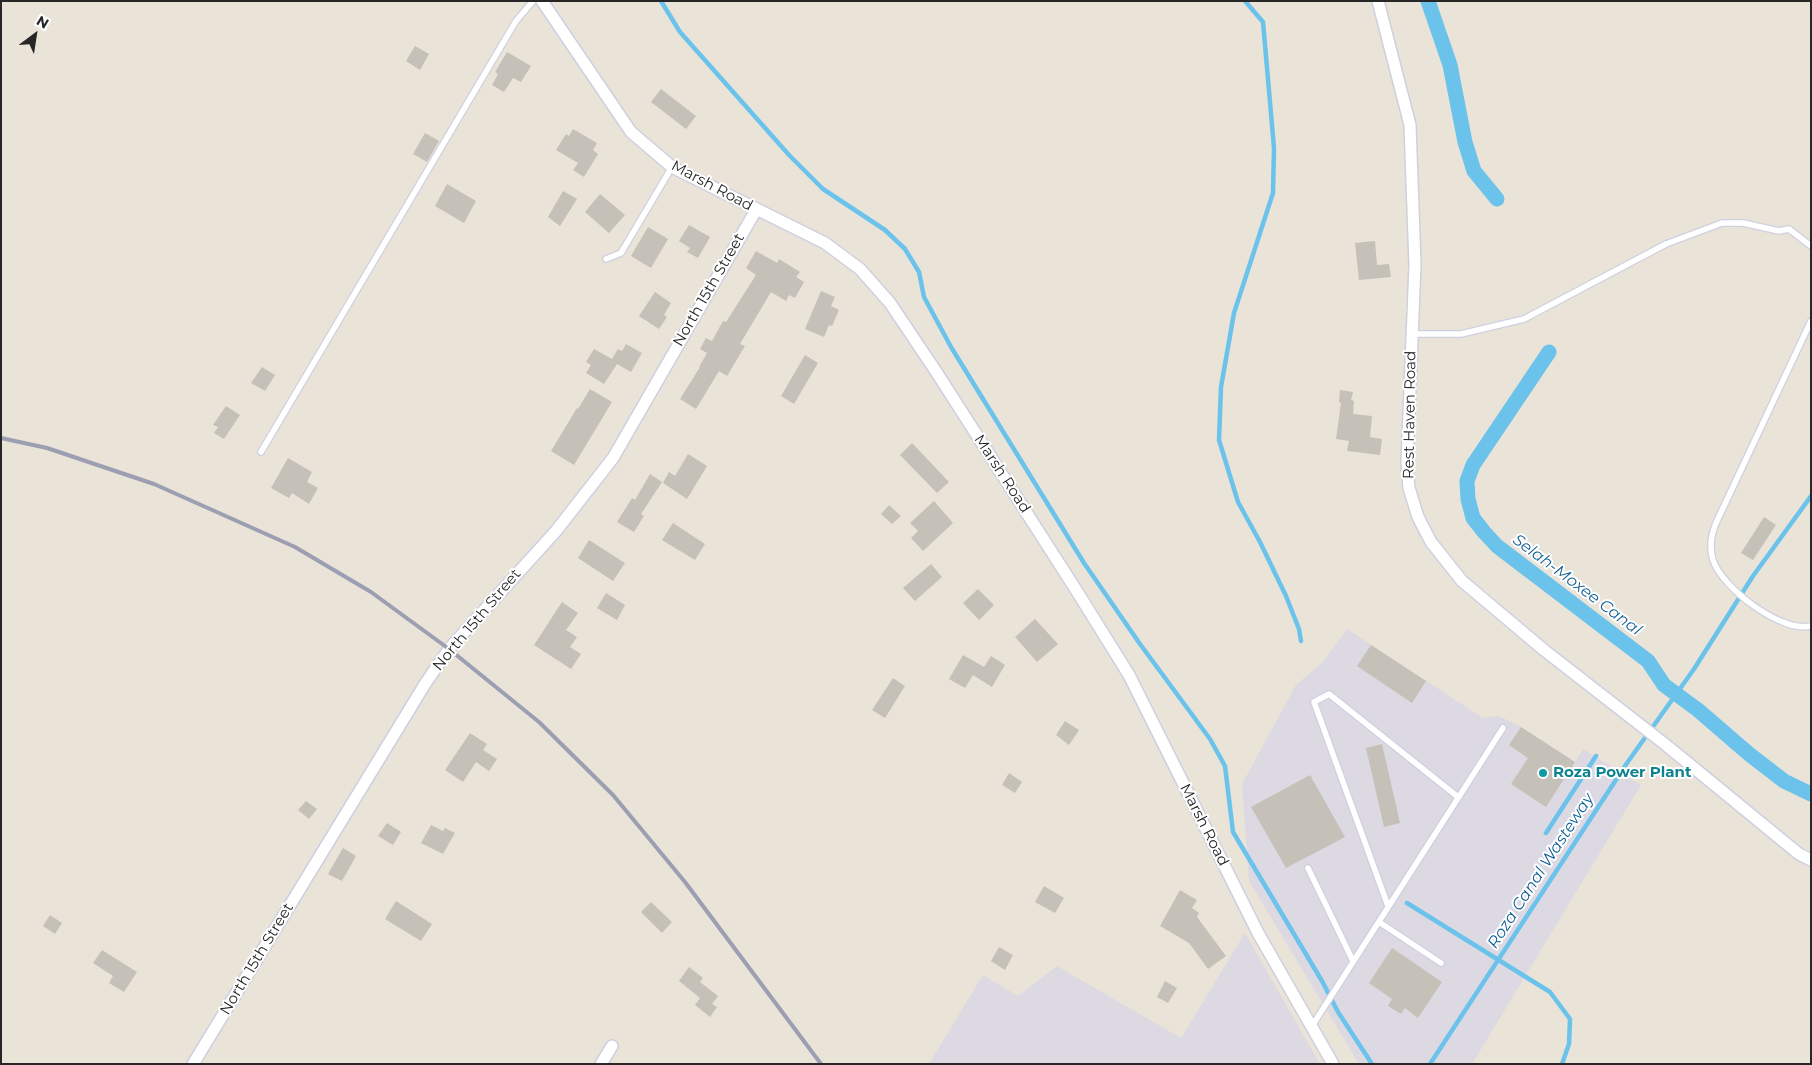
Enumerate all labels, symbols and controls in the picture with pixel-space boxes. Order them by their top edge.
north arrow [10,10,60,60]
text: N [33,12,52,33]
street label: Marsh Road [668,157,756,215]
street label: North 15th Street [669,230,749,350]
street label: Rest Haven Road [1400,351,1420,479]
street label: Marsh Road [970,431,1034,517]
water label: Selah-Moxee Canal [1509,530,1645,640]
street label: North 15th Street [429,565,525,675]
place label: Roza Power Plant [1553,764,1691,782]
marker: Roza Power Plant [1537,767,1549,779]
street label: Marsh Road [1176,781,1232,869]
water label: Roza Canal Wasteway [1484,790,1598,952]
street label: North 15th Street [216,900,298,1018]

